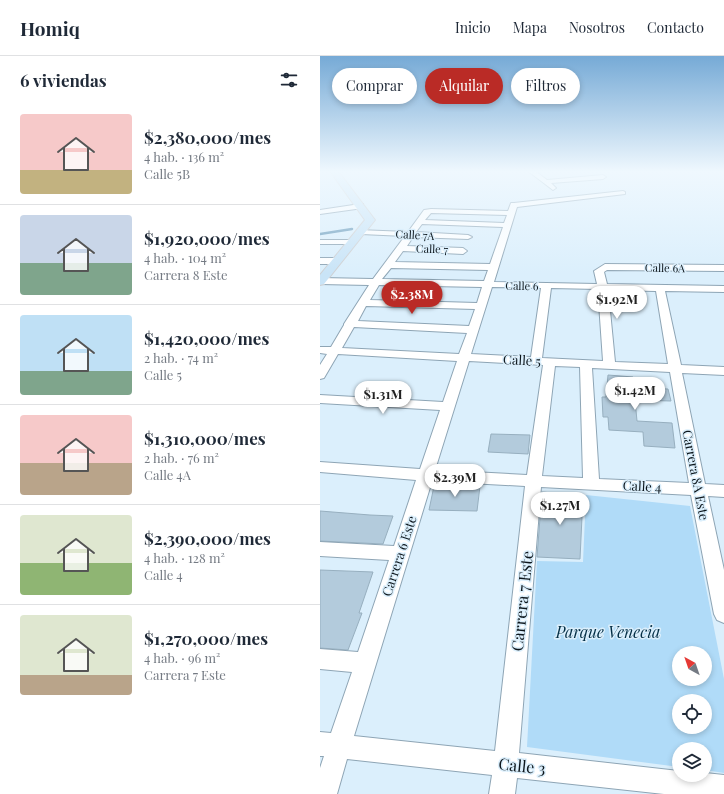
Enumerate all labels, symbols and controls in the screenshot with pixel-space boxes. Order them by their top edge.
text: Homiq [20,15,80,41]
text: Inicio [455,18,491,37]
text: Mapa [513,18,547,37]
text: Nosotros [569,18,625,37]
text: Contacto [647,18,704,37]
chip: Comprar [332,68,417,104]
chip: Alquilar [425,68,503,104]
chip: Filtros [511,68,580,104]
text: 6 viviendas [20,69,107,91]
icon: filters [278,69,300,91]
text: $2,380,000/mes [144,126,271,148]
icon: home [52,130,100,178]
text: 4 hab. · 136 m² [144,148,224,165]
text: Calle 5B [144,165,190,182]
street label: Calle 7A [395,226,435,243]
text: $1,920,000/mes [144,227,270,249]
icon: home [52,231,100,279]
street label: Calle 7 [416,240,449,257]
text: 4 hab. · 104 m² [144,249,226,266]
street label: Calle 6A [645,260,685,275]
text: Carrera 8 Este [144,266,228,283]
street label: Calle 6 [505,278,539,293]
pin: $2.38M [379,281,445,315]
text: $2.38M [390,285,434,302]
pin: $1.92M [584,286,650,320]
text: $1.92M [596,290,638,307]
text: $1,420,000/mes [144,327,269,349]
icon: home [52,331,100,379]
text: 2 hab. · 74 m² [144,349,218,366]
street label: Calle 5 [503,350,541,369]
text: Calle 5 [144,366,182,383]
pin: $1.42M [602,377,668,411]
pin: $1.31M [350,381,416,415]
text: $1.42M [614,381,656,398]
text: $1.31M [364,385,402,402]
text: $1,310,000/mes [144,427,266,449]
street label: Carrera 8A Este [679,428,714,522]
icon: home [52,431,100,479]
text: 2 hab. · 76 m² [144,449,219,466]
pin: $2.39M [422,464,488,498]
text: Calle 4A [144,466,191,483]
text: $2.39M [434,468,476,485]
street label: Calle 4 [622,476,662,495]
pin: $1.27M [527,492,593,526]
text: $1.27M [540,496,580,513]
street label: Carrera 6 Este [378,513,420,598]
text: $2,390,000/mes [144,527,271,549]
icon: home [52,531,100,579]
text: 4 hab. · 128 m² [144,549,225,566]
street label: Carrera 7 Este [506,550,537,652]
text: Calle 4 [144,566,183,583]
park label: Parque Venecia [555,621,660,642]
text: $1,270,000/mes [144,627,268,649]
icon: home [52,631,100,679]
north arrow [672,646,712,686]
map controls [672,646,712,782]
text: 4 hab. · 96 m² [144,649,220,666]
text: Carrera 7 Este [144,666,226,683]
button: locate [672,694,712,734]
button: layers [672,742,712,782]
street label: Calle 3 [497,753,547,778]

